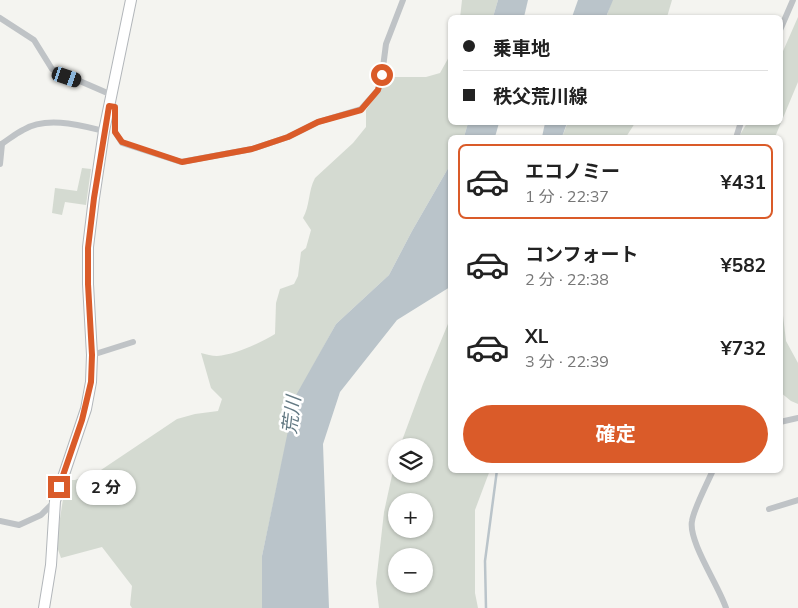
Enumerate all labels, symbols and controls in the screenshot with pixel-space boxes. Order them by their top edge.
text: 乗車地 [493,36,550,60]
route start [371,64,393,86]
car [50,65,83,89]
text: 秩父荒川線 [493,84,588,108]
icon: car [465,159,510,204]
text: エコノミー [525,159,620,183]
text: ¥431 [720,170,766,194]
text: 1 分 · 22:37 [525,186,609,206]
icon: car [465,242,510,287]
text: コンフォート [525,242,638,266]
text: ¥582 [720,253,766,277]
text: 2 分 · 22:38 [525,269,609,289]
text: XL [525,324,548,348]
icon: car [465,325,510,370]
text: ¥732 [720,336,766,360]
text: 3 分 · 22:39 [525,351,609,371]
water label: 荒川 [277,393,305,435]
button: 確定 [463,405,768,463]
map controls [388,438,433,593]
button: layers [388,438,433,483]
callout: 2 分 [76,470,136,504]
route end [48,476,70,498]
text: 2 分 [91,477,121,497]
button: + [388,493,433,538]
button: − [388,548,433,593]

